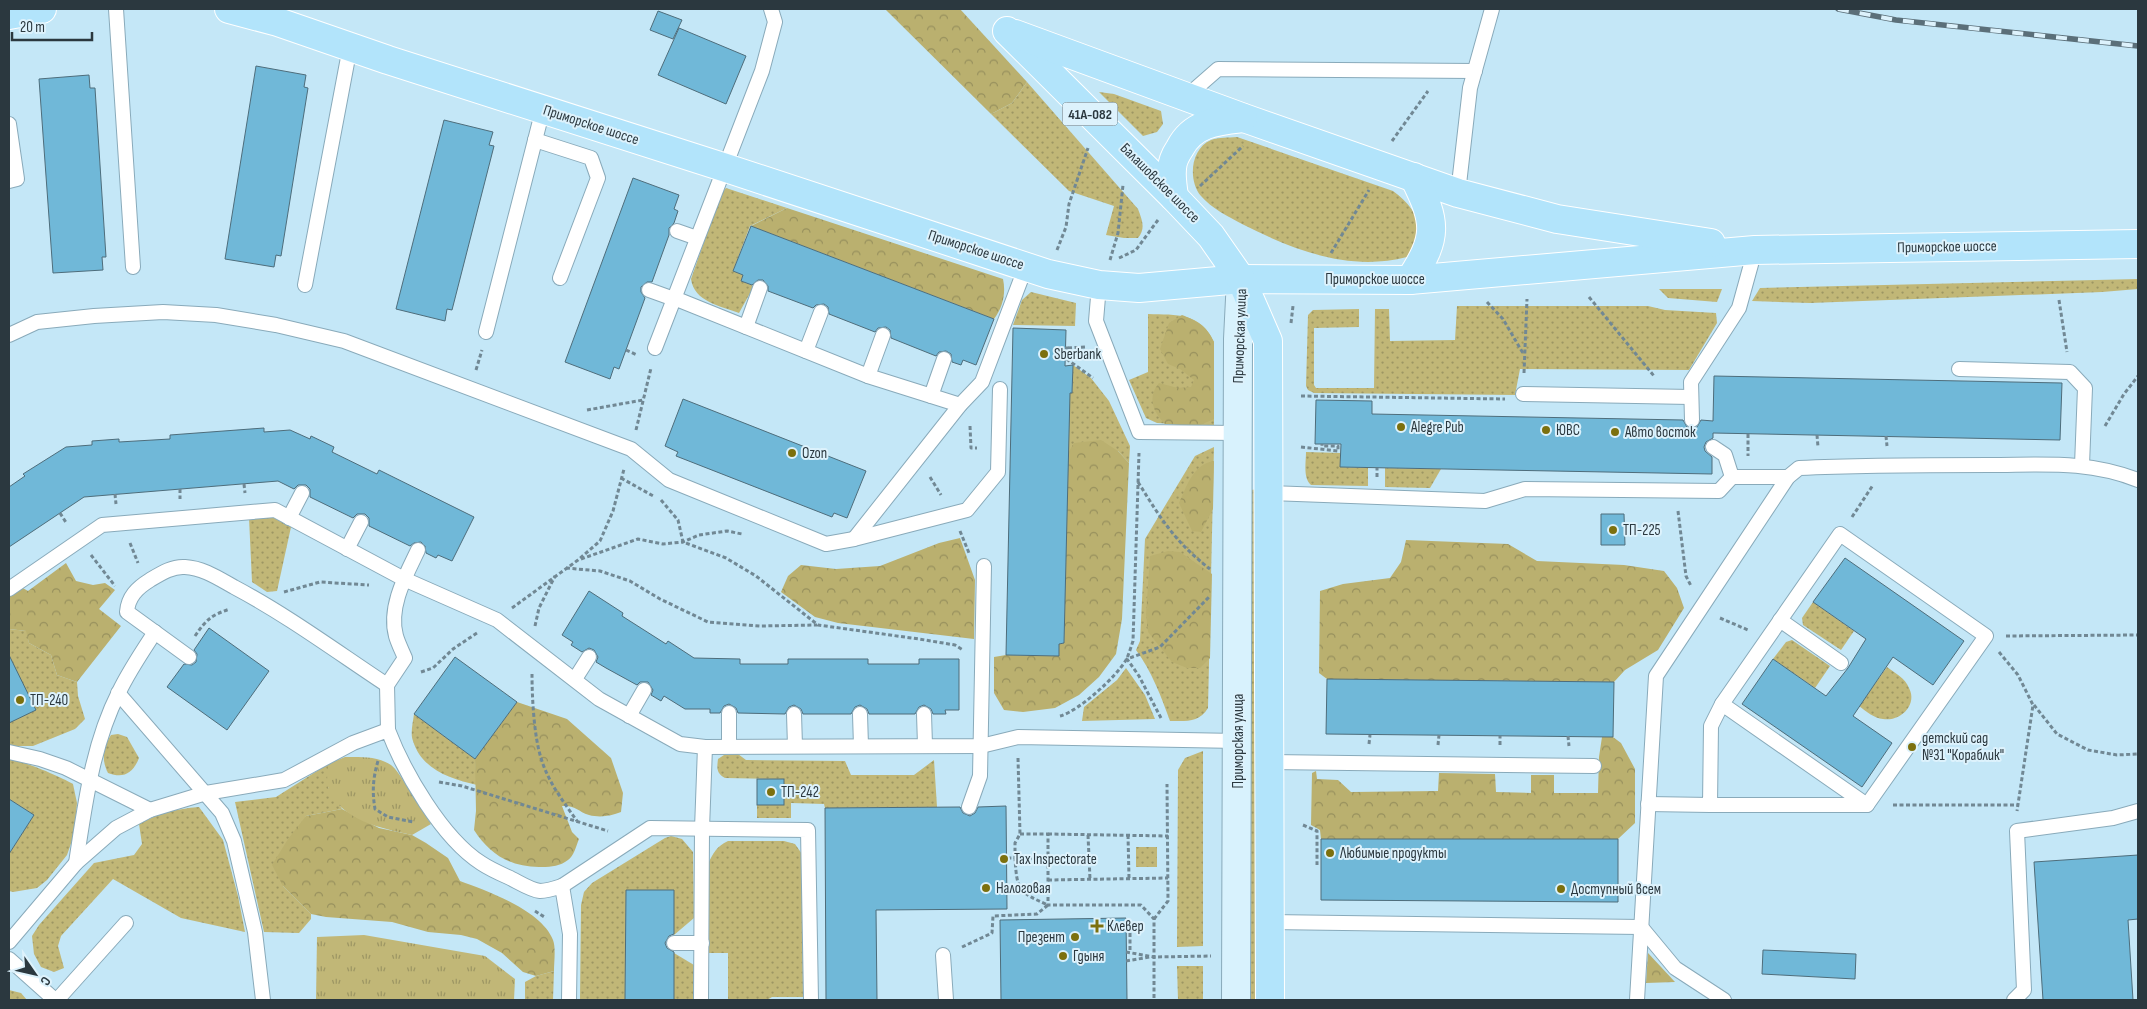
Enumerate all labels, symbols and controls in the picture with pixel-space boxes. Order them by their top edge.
scale bar [12,10,92,42]
text: 20 m [20,18,45,37]
street label: Приморское шоссе [541,101,641,149]
road number: 41А-082 [1062,102,1118,126]
street label: Балашовское шоссе [1116,139,1204,227]
street label: Приморское шоссе [926,226,1026,274]
street label: Приморское шоссе [1897,237,1997,257]
street label: Приморское шоссе [1325,270,1425,289]
street label: Приморская улица [1229,288,1251,384]
place label: Sberbank [1054,345,1101,364]
marker: Sberbank [1038,348,1050,360]
place label: Alegre Pub [1410,418,1464,437]
marker: Alegre Pub [1395,421,1407,433]
place label: ЮВС [1556,421,1580,440]
place label: Авто восток [1624,423,1696,442]
marker: ЮВС [1540,424,1552,436]
marker: Авто восток [1609,426,1621,438]
place label: Ozon [802,444,827,463]
marker: Ozon [786,447,798,459]
place label: ТП-225 [1623,521,1661,540]
marker: ТП-225 [1607,524,1619,536]
place label: ТП-240 [30,691,68,710]
street label: Приморская улица [1229,693,1248,788]
marker: ТП-240 [14,694,26,706]
place label: детский сад №31 "Кораблик" [1922,729,2004,765]
marker: детский сад №31 "Кораблик" [1906,741,1918,753]
place label: ТП-242 [781,783,819,802]
marker: ТП-242 [765,786,777,798]
place label: Любимые продукты [1339,844,1446,863]
marker: Любимые продукты [1324,847,1336,859]
place label: Tax Inspectorate [1014,850,1097,869]
marker: Tax Inspectorate [998,853,1010,865]
place label: Налоговая [996,879,1051,898]
place label: Доступный всем [1571,880,1661,899]
marker: Налоговая [980,882,992,894]
marker: Доступный всем [1555,883,1567,895]
place label: Клевер [1107,917,1144,936]
marker: Клевер [1091,920,1103,932]
place label: Презент [1018,928,1065,947]
marker: Презент [1069,931,1081,943]
place label: Гдыня [1073,947,1104,966]
north arrow [10,949,60,999]
marker: Гдыня [1057,950,1069,962]
text: С [36,973,54,989]

